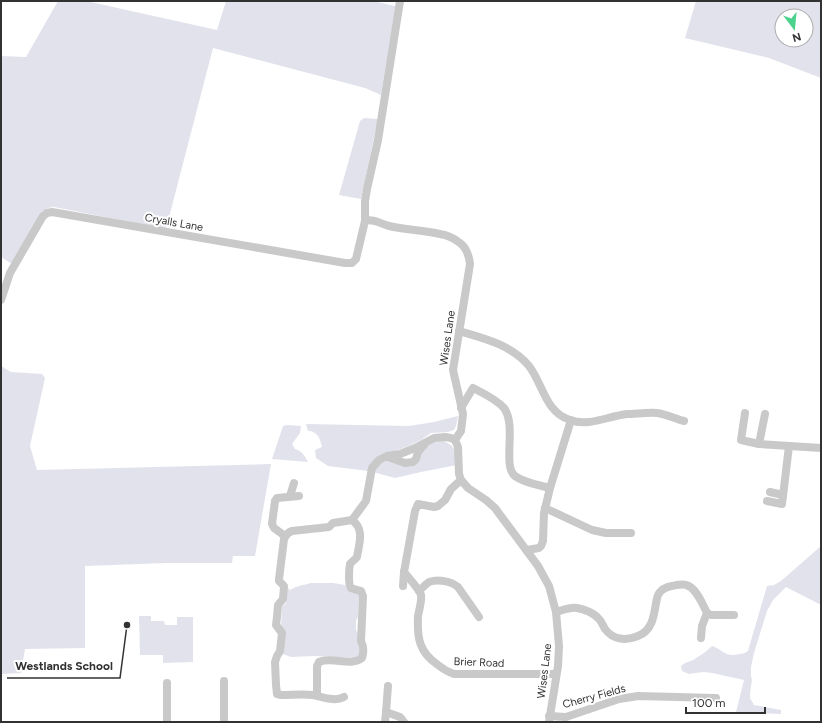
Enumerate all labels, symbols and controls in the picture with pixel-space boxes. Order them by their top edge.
north arrow [774,8,814,48]
text: N [791,30,803,45]
street label: Cryalls Lane [144,211,204,234]
street label: Wises Lane [437,310,458,366]
street label: Wises Lane [535,643,554,699]
callout: Westlands School [7,654,120,678]
street label: Brier Road [453,655,505,670]
text: Westlands School [15,659,113,673]
street label: Cherry Fields [561,682,627,711]
scale bar [686,689,765,715]
text: 100 m [692,696,726,710]

